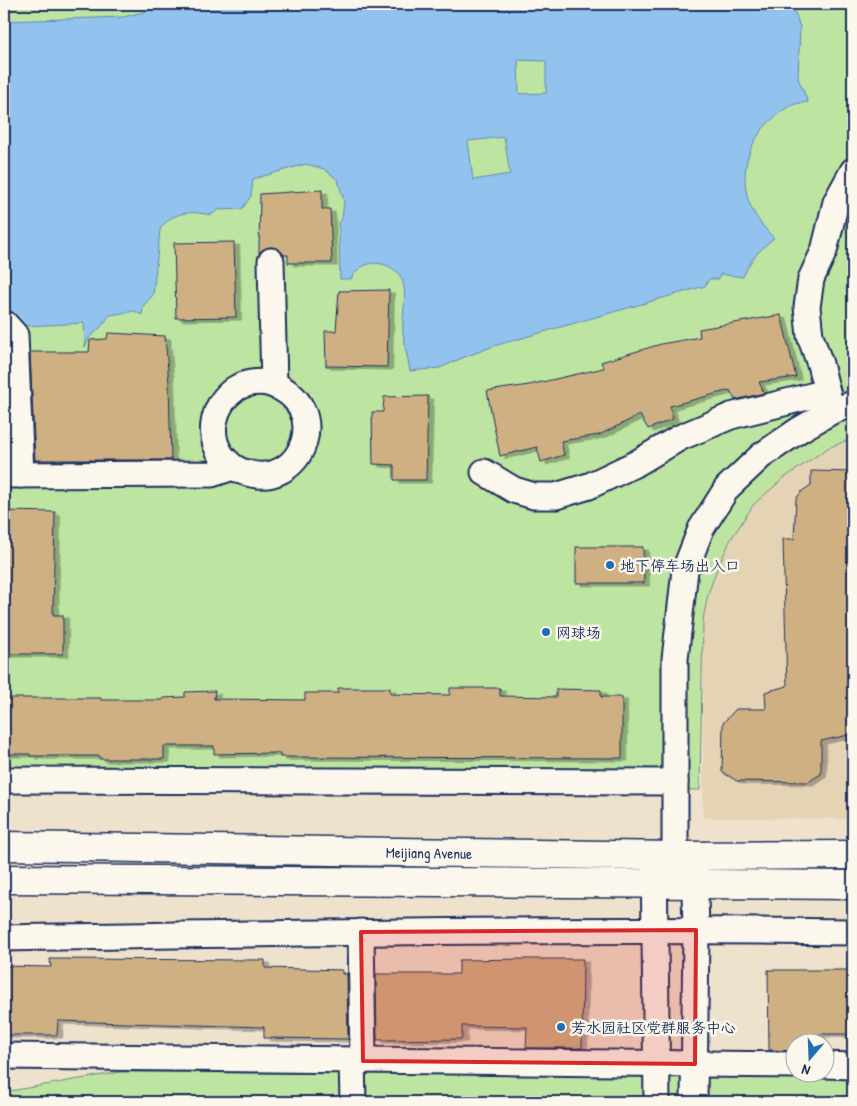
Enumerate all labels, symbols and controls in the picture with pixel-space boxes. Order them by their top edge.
place label: 地下停车场出入口 [620,555,740,576]
marker: 地下停车场出入口 [604,559,616,571]
place label: 网球场 [556,622,601,643]
marker: 网球场 [540,626,552,638]
street label: Meijiang Avenue [386,841,472,863]
place label: 芳水园社区党群服务中心 [571,1017,736,1038]
marker: 芳水园社区党群服务中心 [555,1021,567,1033]
north arrow [784,1034,834,1084]
text: N [798,1060,812,1081]

